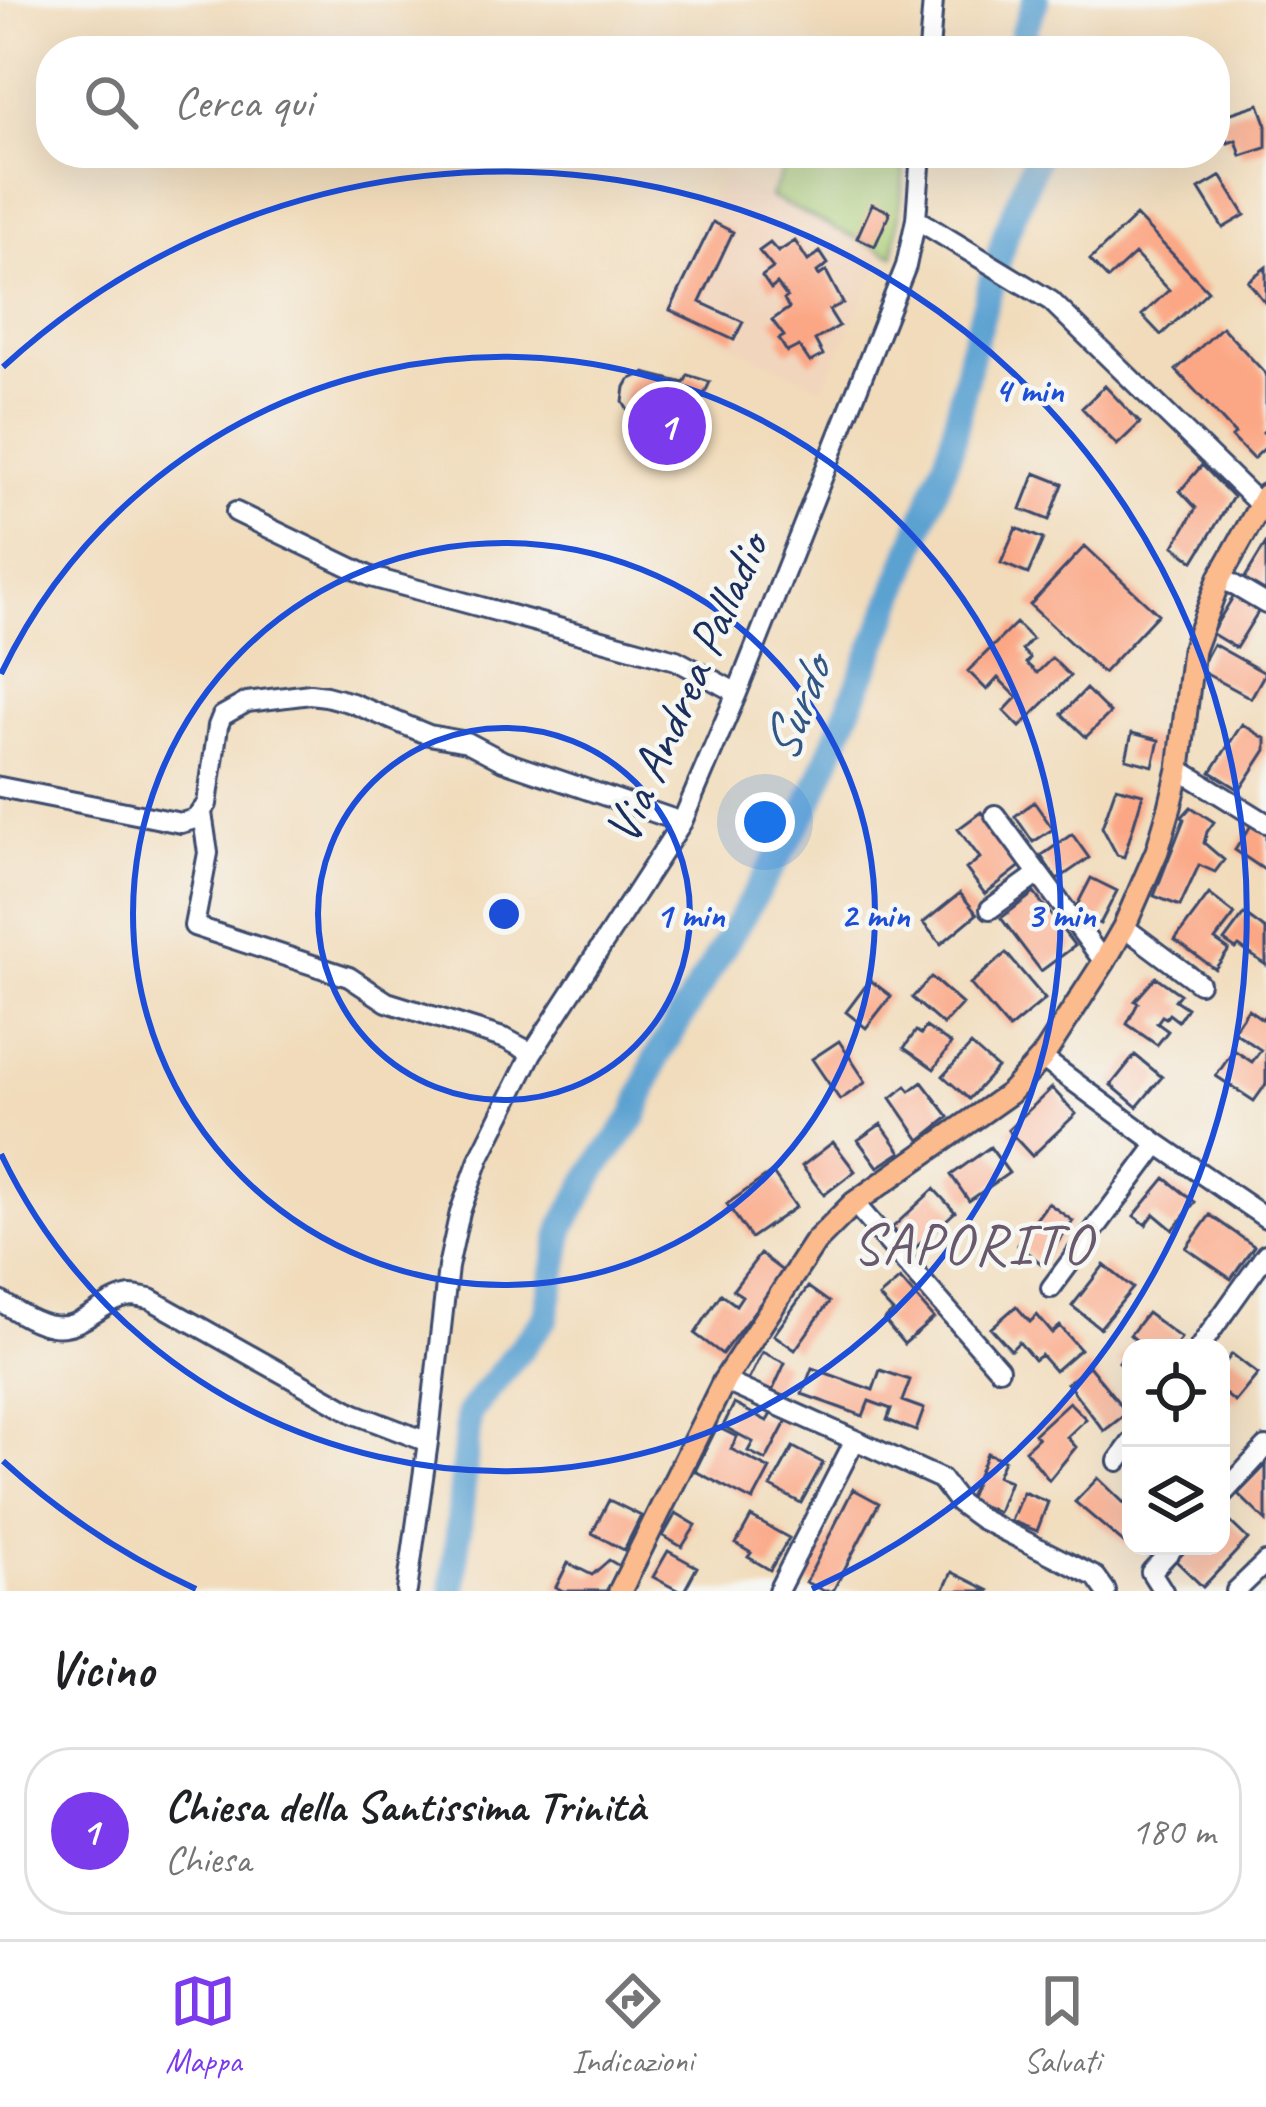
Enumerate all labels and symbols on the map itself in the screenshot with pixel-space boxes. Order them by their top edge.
text: 4 min [995,367,1065,413]
pin: 1 [628,381,706,471]
street label: Via Andrea Palladio [589,519,785,853]
water label: Surdo [745,640,850,771]
your location [735,792,795,852]
text: 1 min [656,892,726,938]
text: 2 min [841,892,911,938]
text: 3 min [1027,892,1097,938]
centre of rings [483,893,525,935]
district label: SAPORITO [852,1208,1097,1280]

